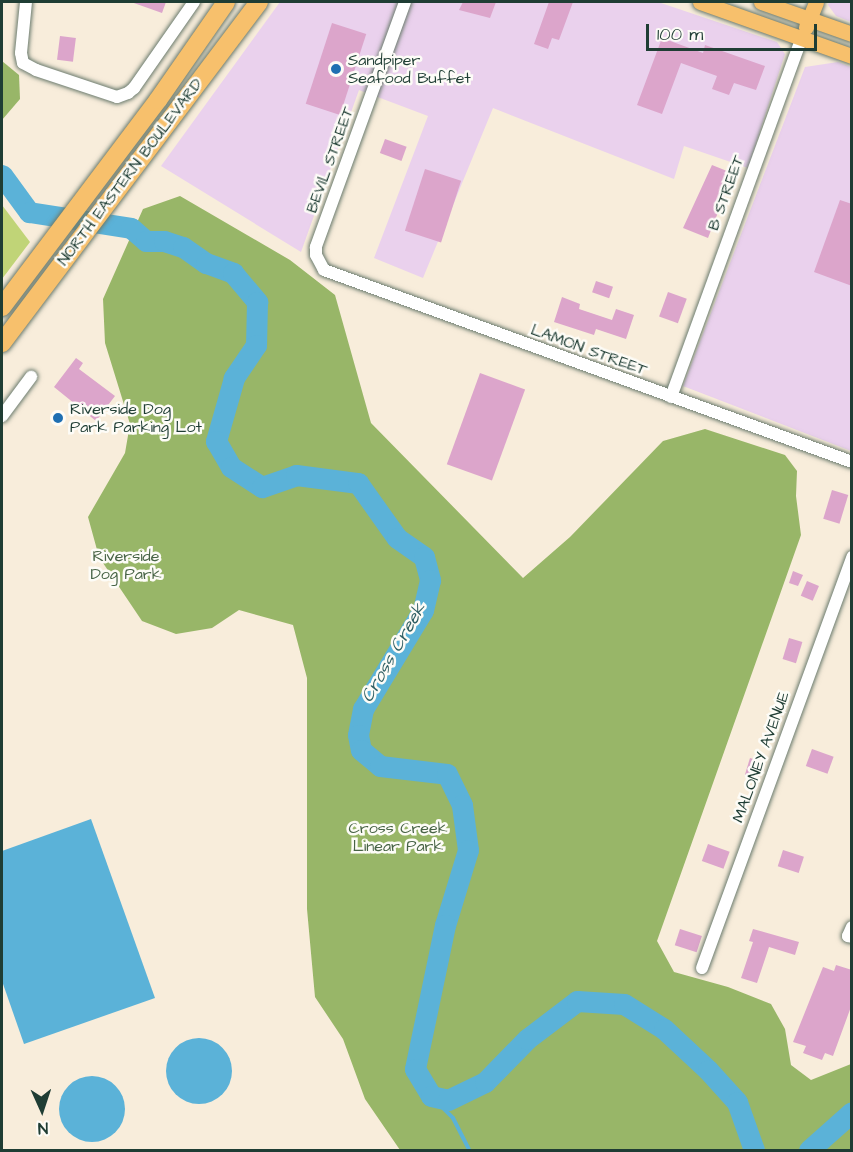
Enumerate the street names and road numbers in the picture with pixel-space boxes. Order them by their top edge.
street label: NORTH EASTERN BOULEVARD [53,75,207,269]
street label: BEVIL STREET [302,104,358,216]
street label: B STREET [704,153,748,233]
street label: LAMON STREET [528,320,650,380]
street label: MALONEY AVENUE [728,689,794,825]

